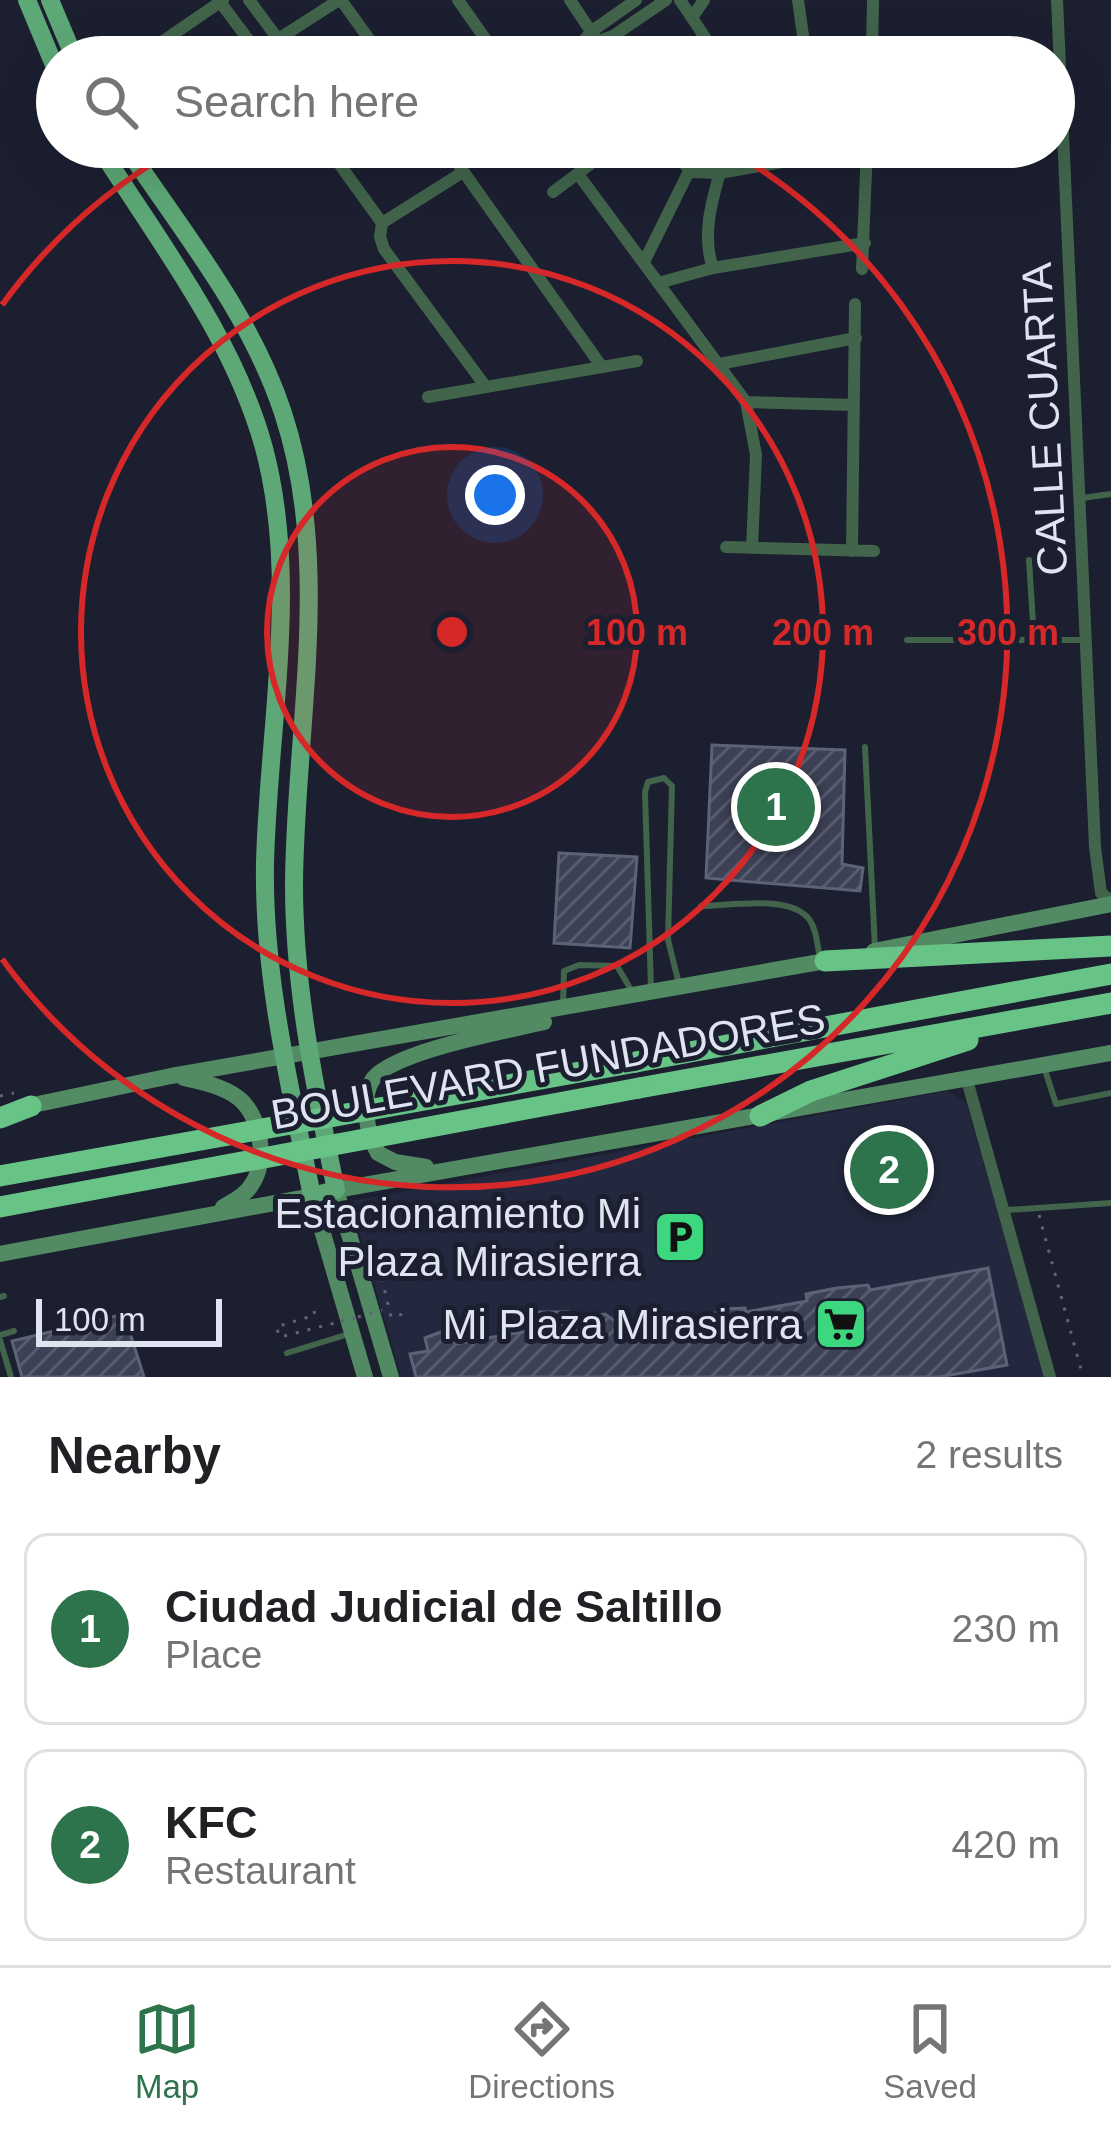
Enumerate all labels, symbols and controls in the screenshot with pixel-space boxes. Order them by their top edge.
search box [36,36,1075,168]
icon: search [78,69,144,135]
text: Search here [174,76,419,127]
street label: CALLE CUARTA [1013,261,1076,577]
your location [465,465,525,525]
centre of rings [431,611,473,653]
text: 100 m [586,612,688,653]
text: 200 m [772,612,874,653]
text: 300 m [957,612,1059,653]
pin: 1 [737,762,815,852]
street label: BOULEVARD FUNDADORES [267,995,829,1138]
pin: 2 [850,1125,928,1215]
place label: Estacionamiento Mi Plaza Mirasierra [275,1190,642,1285]
parking icon: Estacionamiento Mi Plaza Mirasierra [652,1209,708,1265]
scale bar [36,1293,222,1346]
supermarket icon: Mi Plaza Mirasierra [813,1296,869,1352]
text: 100 m [54,1301,146,1338]
place label: Mi Plaza Mirasierra [443,1301,803,1348]
text: Nearby [48,1427,221,1484]
text: 2 results [916,1433,1063,1476]
text: Ciudad Judicial de Saltillo [165,1581,723,1632]
text: 1 [79,1607,101,1650]
text: 230 m [952,1607,1060,1650]
text: Place [165,1633,263,1676]
text: KFC [165,1797,257,1848]
text: 2 [79,1823,101,1866]
text: 420 m [952,1823,1060,1866]
text: Restaurant [165,1849,356,1892]
tab: Map [134,1996,200,2106]
tab: Directions [468,1996,615,2106]
tab: Saved [883,1996,977,2106]

